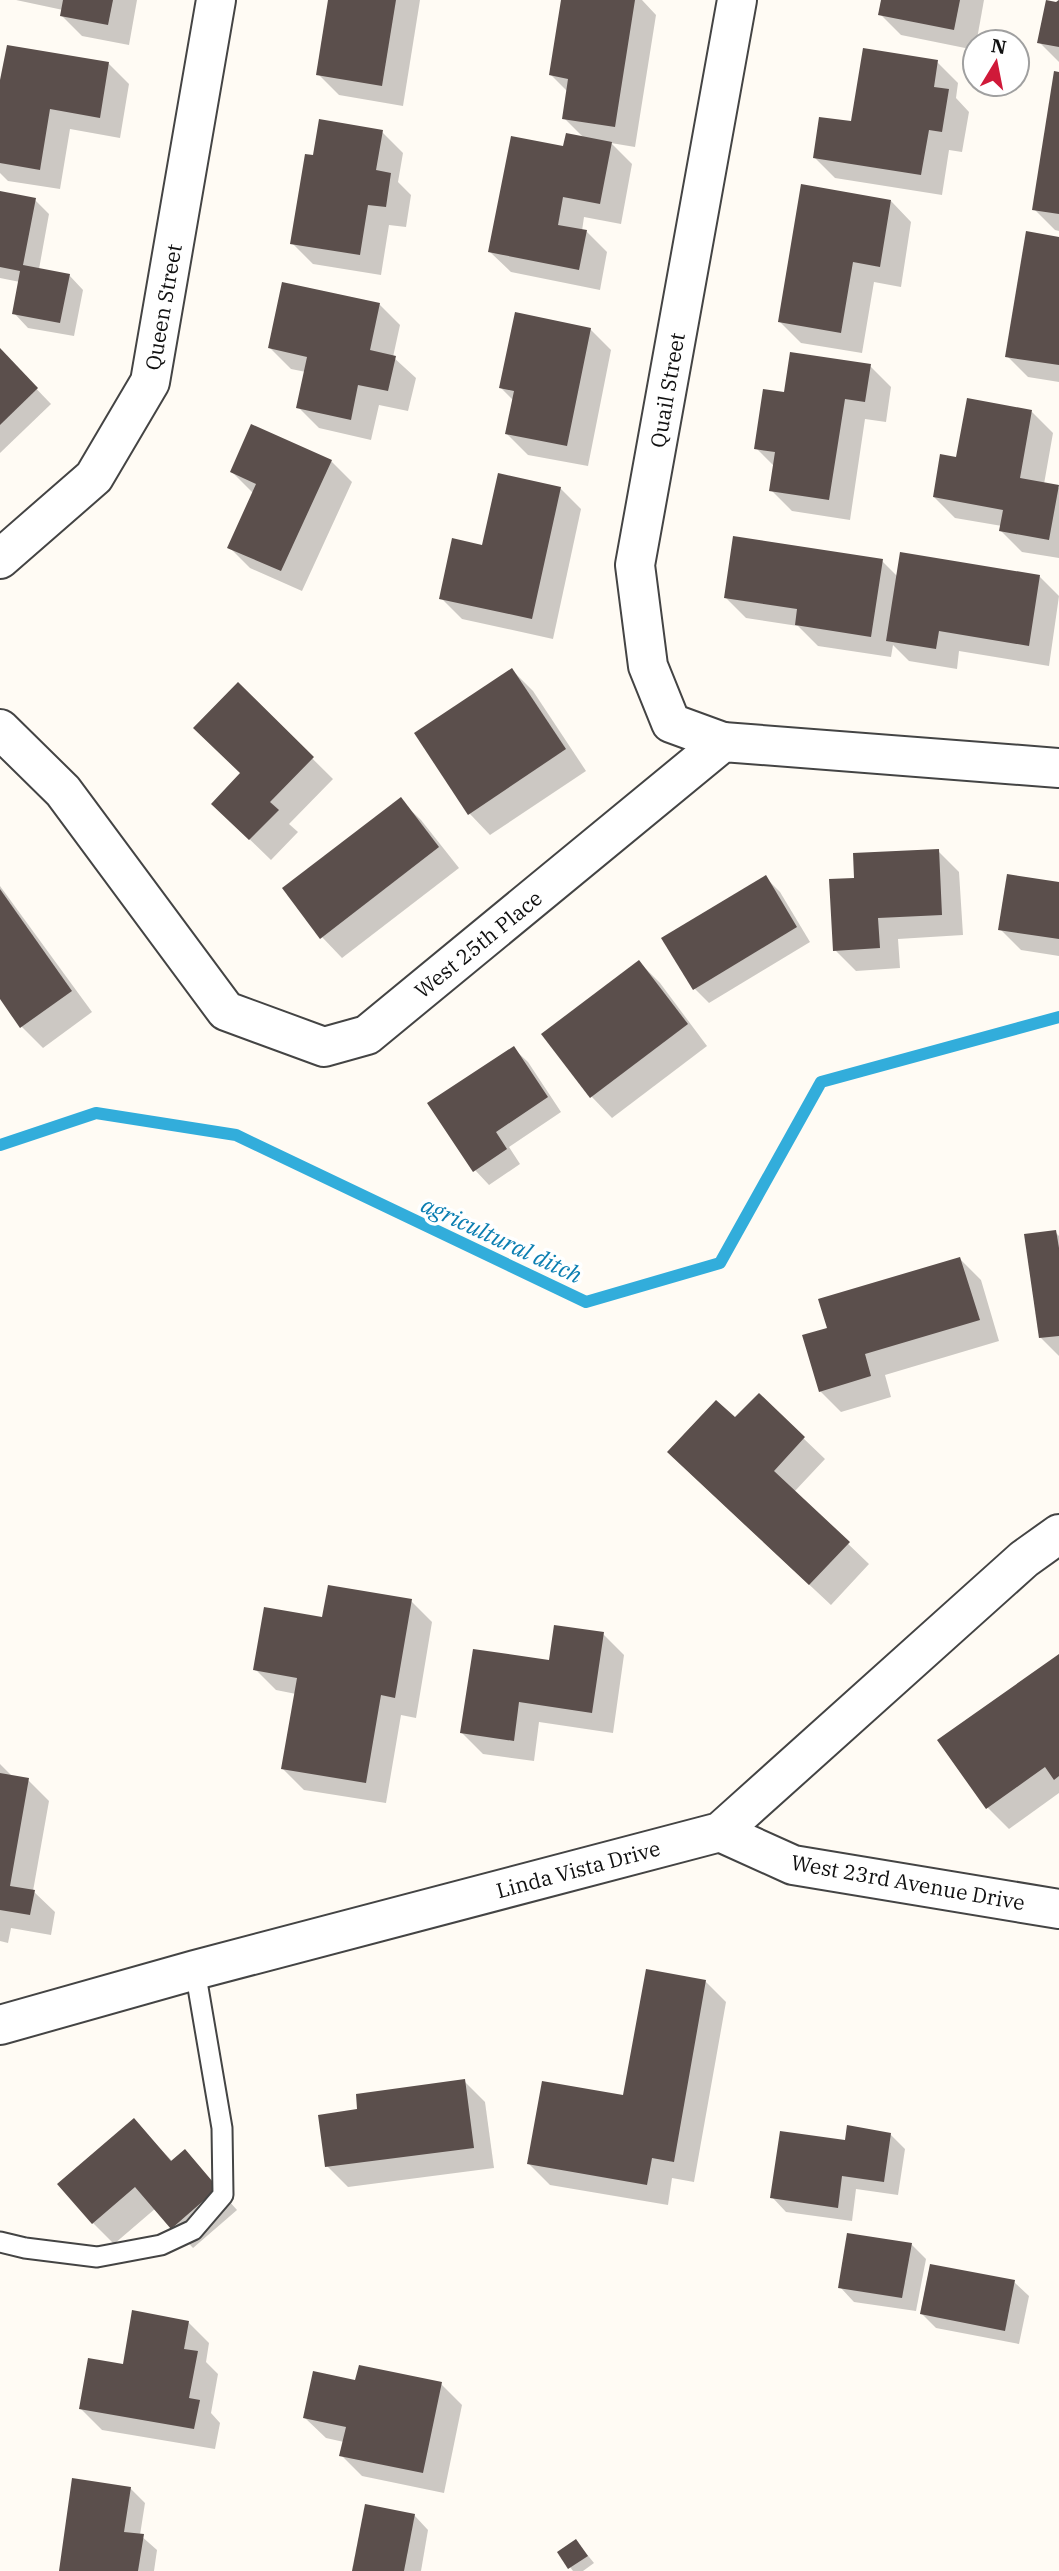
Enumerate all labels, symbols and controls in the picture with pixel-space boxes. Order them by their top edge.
north arrow [961,28,1031,98]
text: N [989,33,1008,59]
street label: Queen Street [138,242,188,372]
street label: Quail Street [643,330,691,450]
street label: West 25th Place [408,884,548,1004]
water label: agricultural ditch [417,1189,588,1290]
street label: Linda Vista Drive [493,1834,663,1904]
street label: West 23rd Avenue Drive [789,1848,1027,1916]

